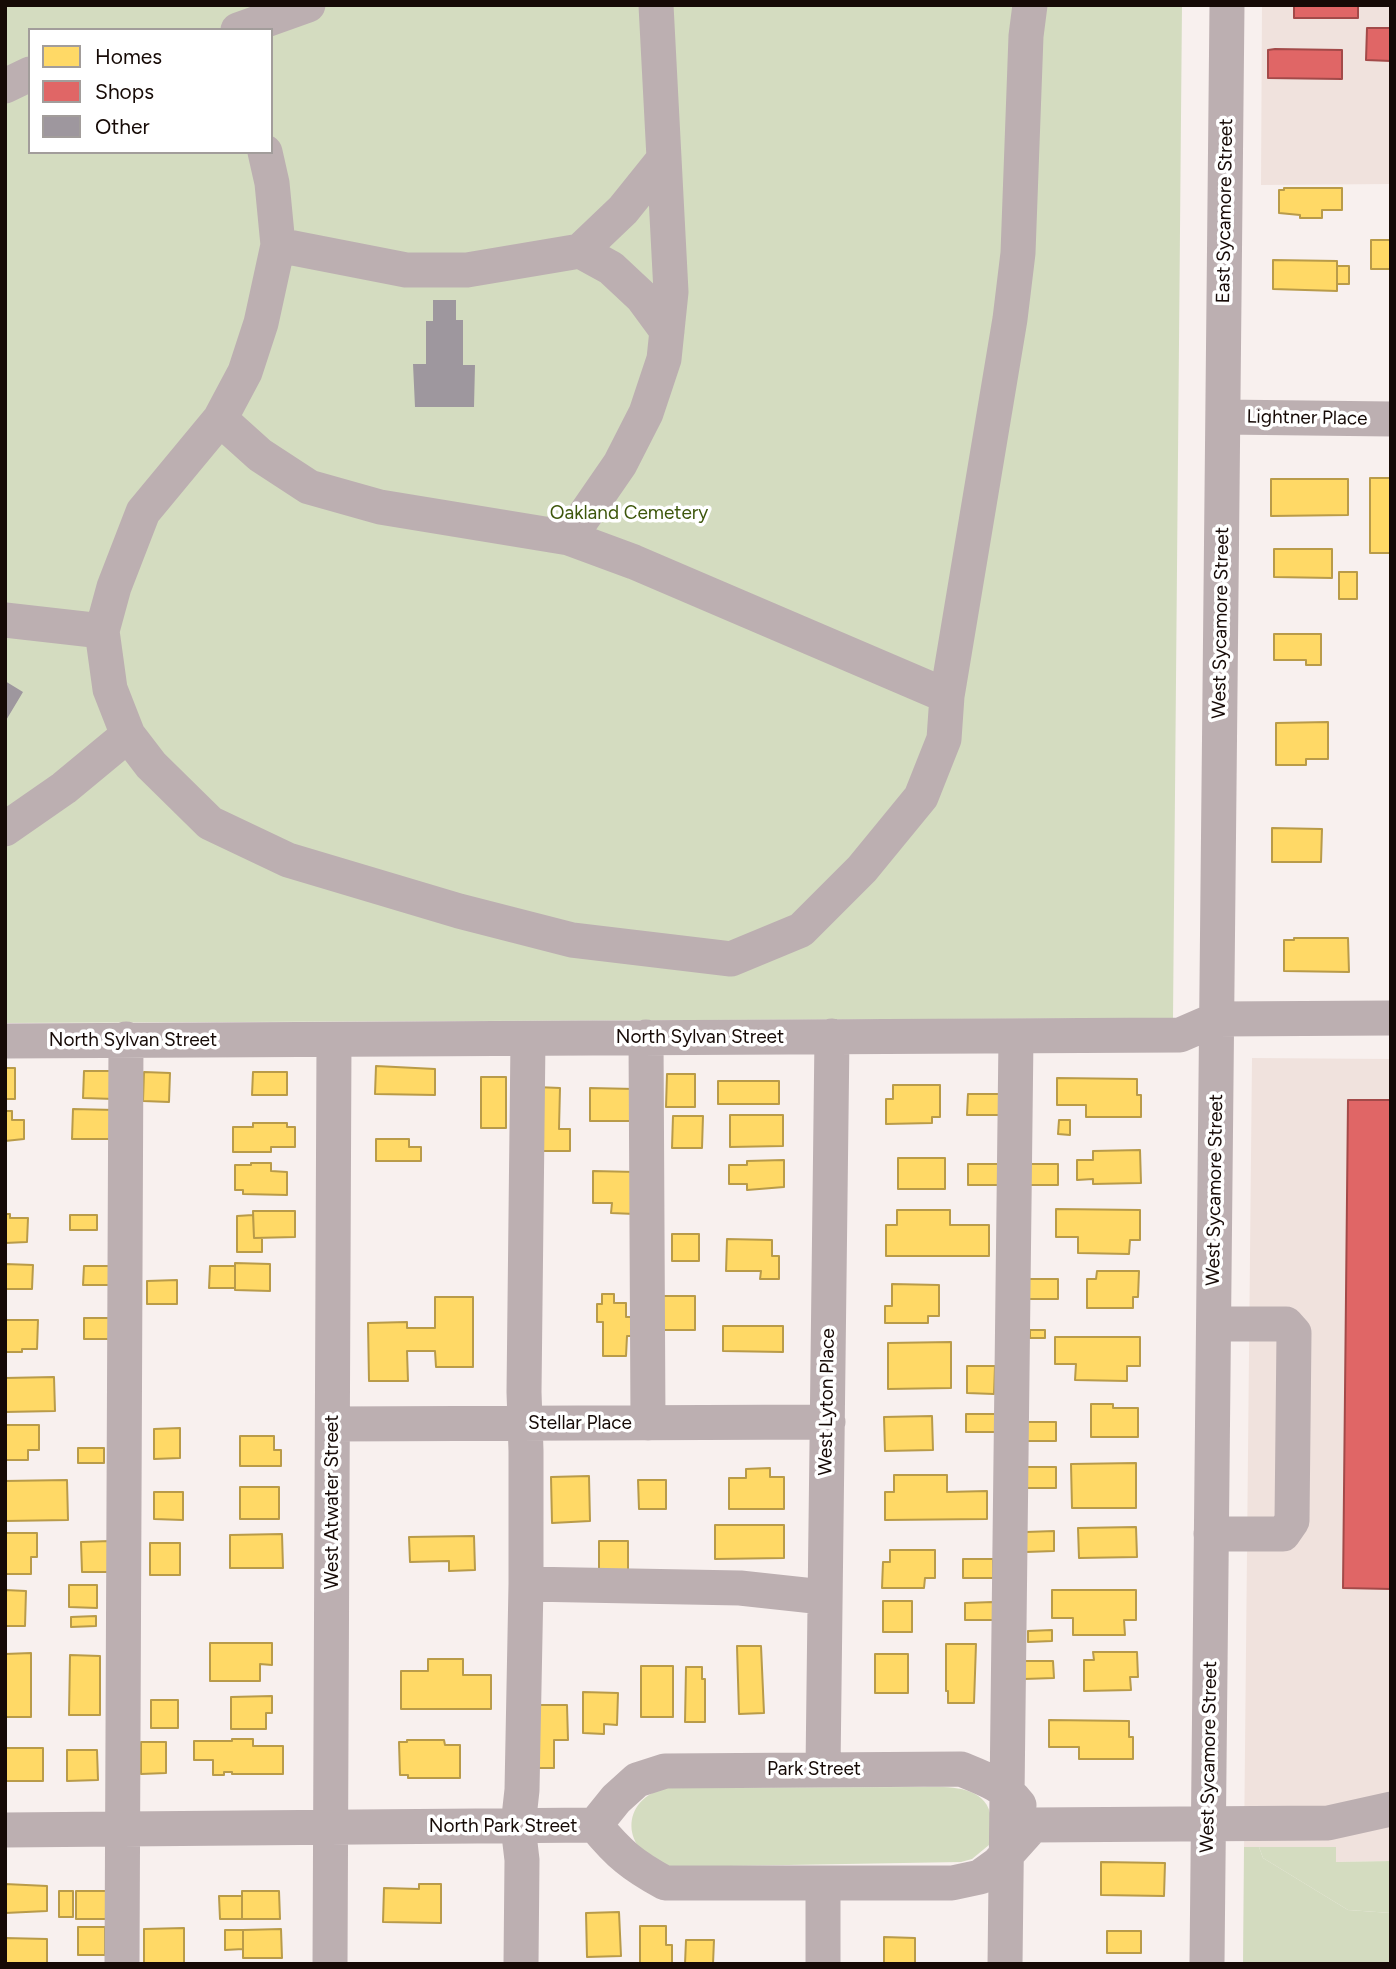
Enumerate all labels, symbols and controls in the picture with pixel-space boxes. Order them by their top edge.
legend [28,28,273,154]
text: Homes [95,44,162,69]
text: Shops [95,79,154,104]
text: Other [95,114,150,139]
street label: East Sycamore Street [1212,118,1238,304]
street label: Lightner Place [1246,406,1368,430]
park label: Oakland Cemetery [550,502,708,524]
street label: West Sycamore Street [1208,527,1234,719]
street label: North Sylvan Street [616,1026,784,1048]
street label: North Sylvan Street [49,1029,217,1051]
street label: West Sycamore Street [1202,1094,1228,1286]
street label: West Lyton Place [814,1328,840,1476]
street label: Stellar Place [528,1412,632,1434]
street label: West Atwater Street [321,1415,343,1589]
street label: West Sycamore Street [1196,1661,1222,1853]
street label: Park Street [767,1758,861,1780]
street label: North Park Street [429,1815,577,1837]

